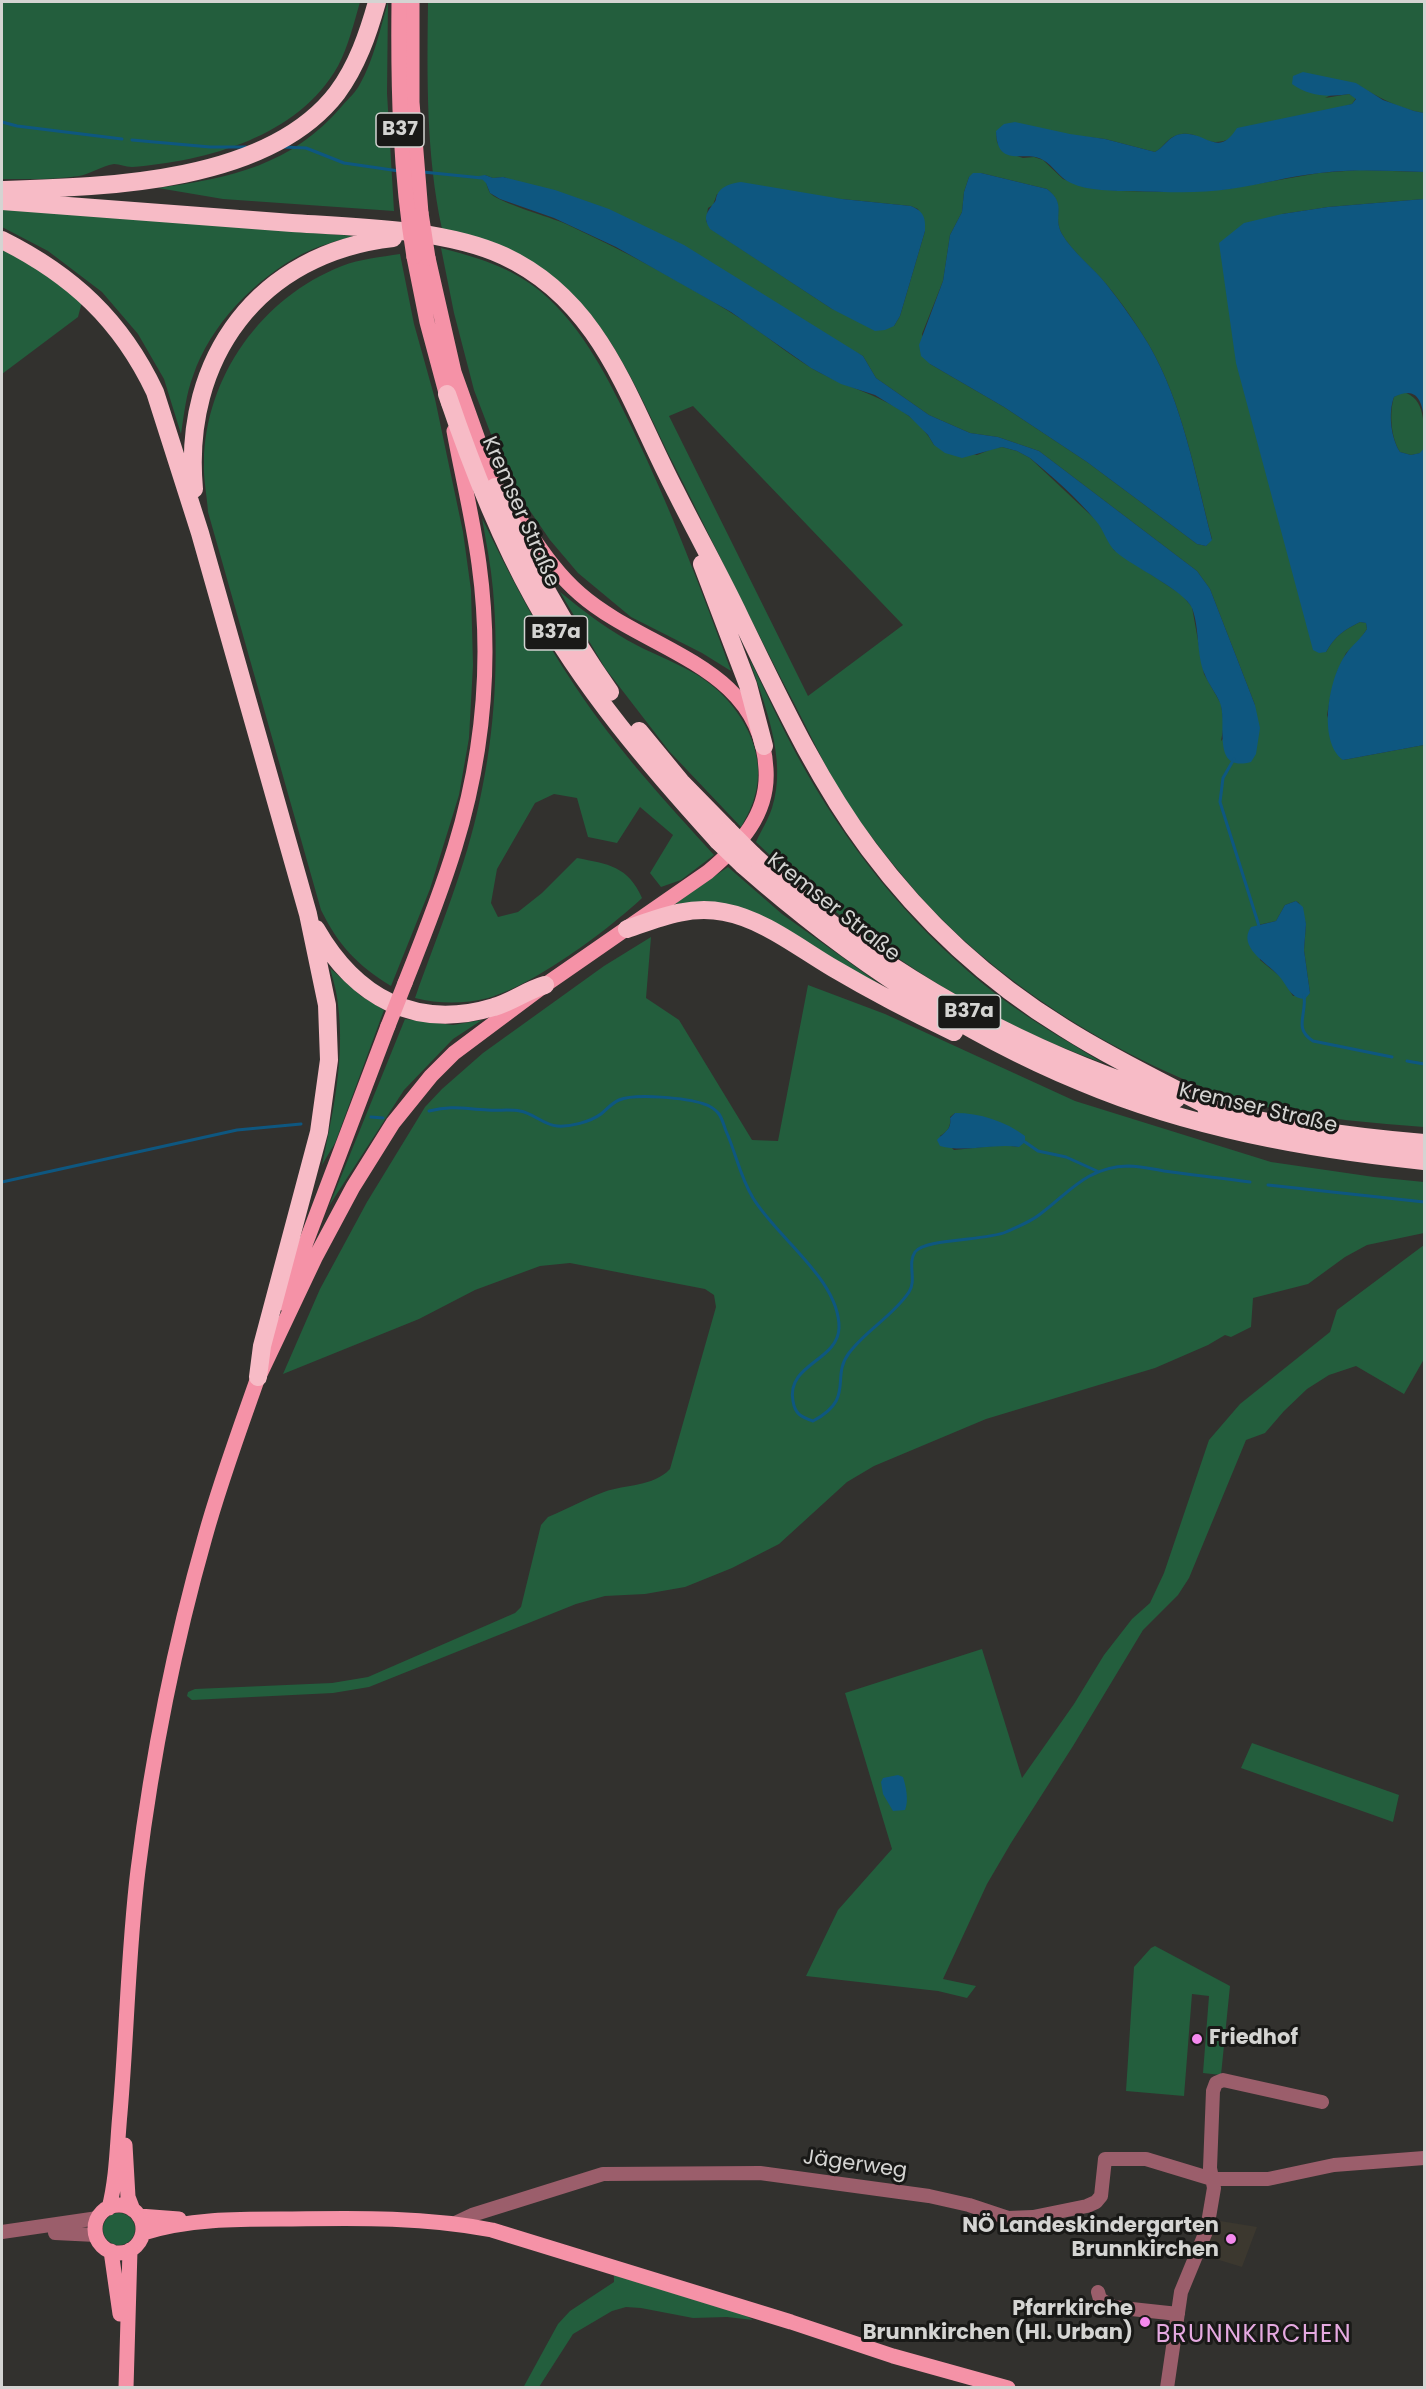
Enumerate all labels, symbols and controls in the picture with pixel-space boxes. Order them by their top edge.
road number: B37 [376,113,424,147]
street label: Kremser Straße [476,433,564,591]
road number: B37a [524,616,588,650]
street label: Kremser Straße [761,848,905,968]
road number: B37a [938,995,1000,1029]
street label: Kremser Straße [1176,1079,1340,1139]
place label: Friedhof [1209,2026,1298,2052]
marker: Friedhof [1190,2032,1204,2046]
street label: Jägerweg [801,2145,909,2185]
place label: NÖ Landeskindergarten Brunnkirchen [962,2214,1219,2264]
marker: NÖ Landeskindergarten Brunnkirchen [1224,2232,1238,2246]
place label: Pfarrkirche Brunnkirchen (Hl. Urban) [863,2297,1133,2347]
marker: Pfarrkirche Brunnkirchen (Hl. Urban) [1138,2315,1152,2329]
district label: BRUNNKIRCHEN [1156,2322,1352,2350]

